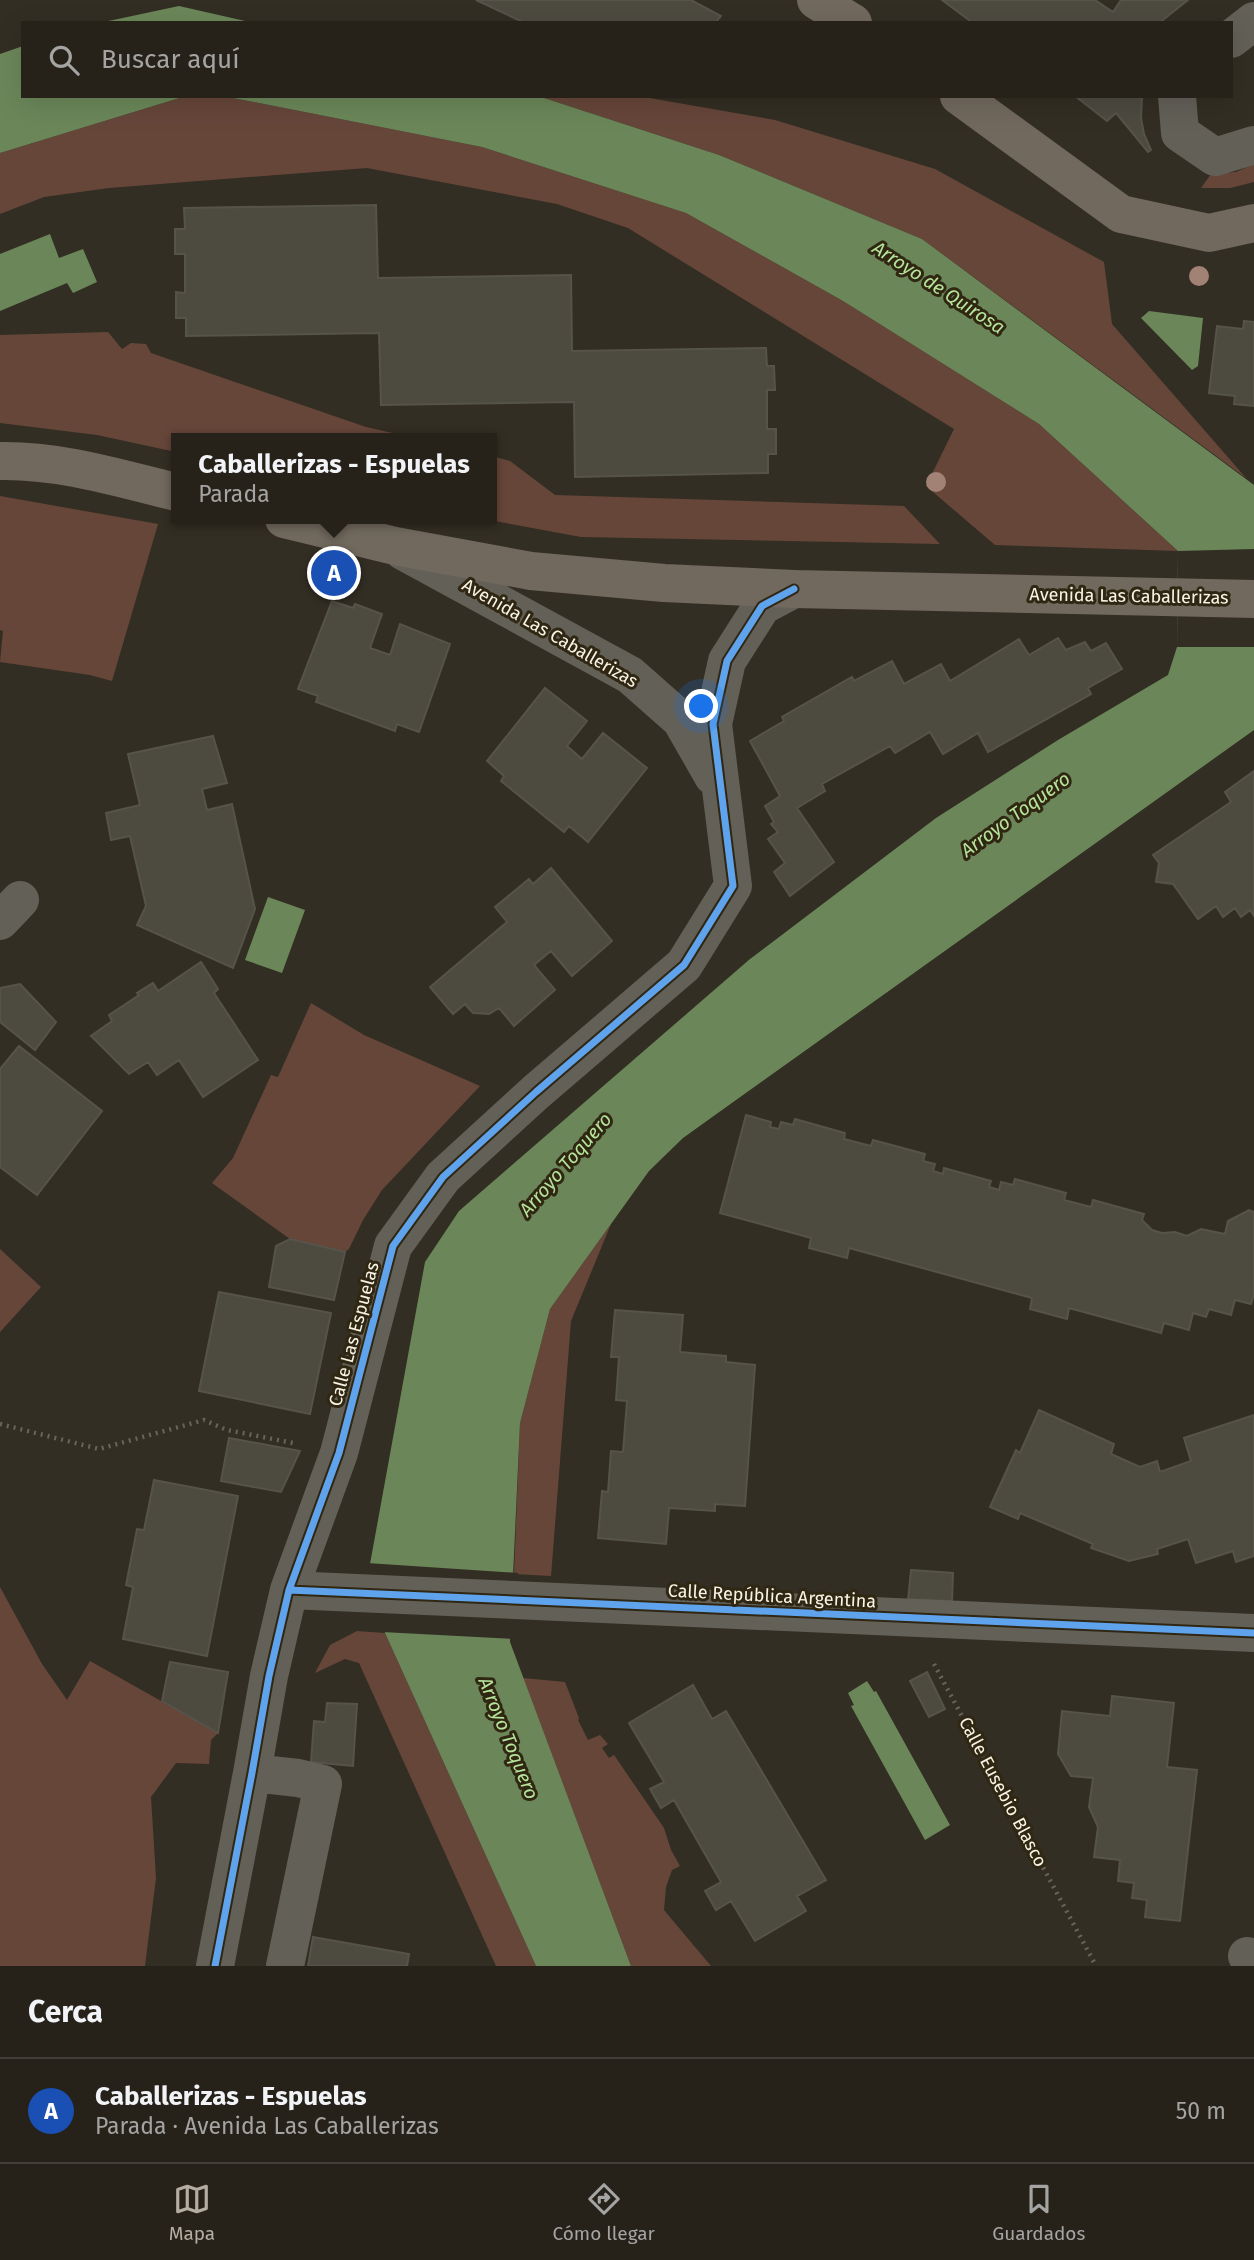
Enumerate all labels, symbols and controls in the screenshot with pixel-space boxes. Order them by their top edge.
search box [21,21,1233,98]
icon: search [45,41,83,79]
text: Buscar aquí [101,44,239,75]
water label: Arroyo de Quirosa [867,236,1009,339]
popup [171,433,497,524]
text: Caballerizas - Espuelas [198,449,470,480]
text: Parada [198,480,270,508]
pin: A [311,547,357,599]
street label: Avenida Las Caballerizas [458,574,642,692]
street label: Avenida Las Caballerizas [1029,583,1229,609]
your location [684,689,718,723]
water label: Arroyo Toquero [955,767,1075,862]
water label: Arroyo Toquero [514,1108,617,1222]
street label: Calle Las Espuelas [324,1260,384,1408]
street label: Calle República Argentina [667,1580,877,1612]
water label: Arroyo Toquero [473,1673,543,1803]
street label: Calle Eusebio Blasco [954,1713,1052,1871]
text: Cerca [28,1994,103,2030]
text: Caballerizas - Espuelas [95,2081,367,2112]
text: A [44,2097,58,2125]
text: 50 m [1176,2097,1226,2125]
text: Parada · Avenida Las Caballerizas [95,2112,439,2140]
tab: Mapa [169,2180,215,2245]
tab: Cómo llegar [553,2180,655,2245]
tab: Guardados [992,2180,1085,2245]

